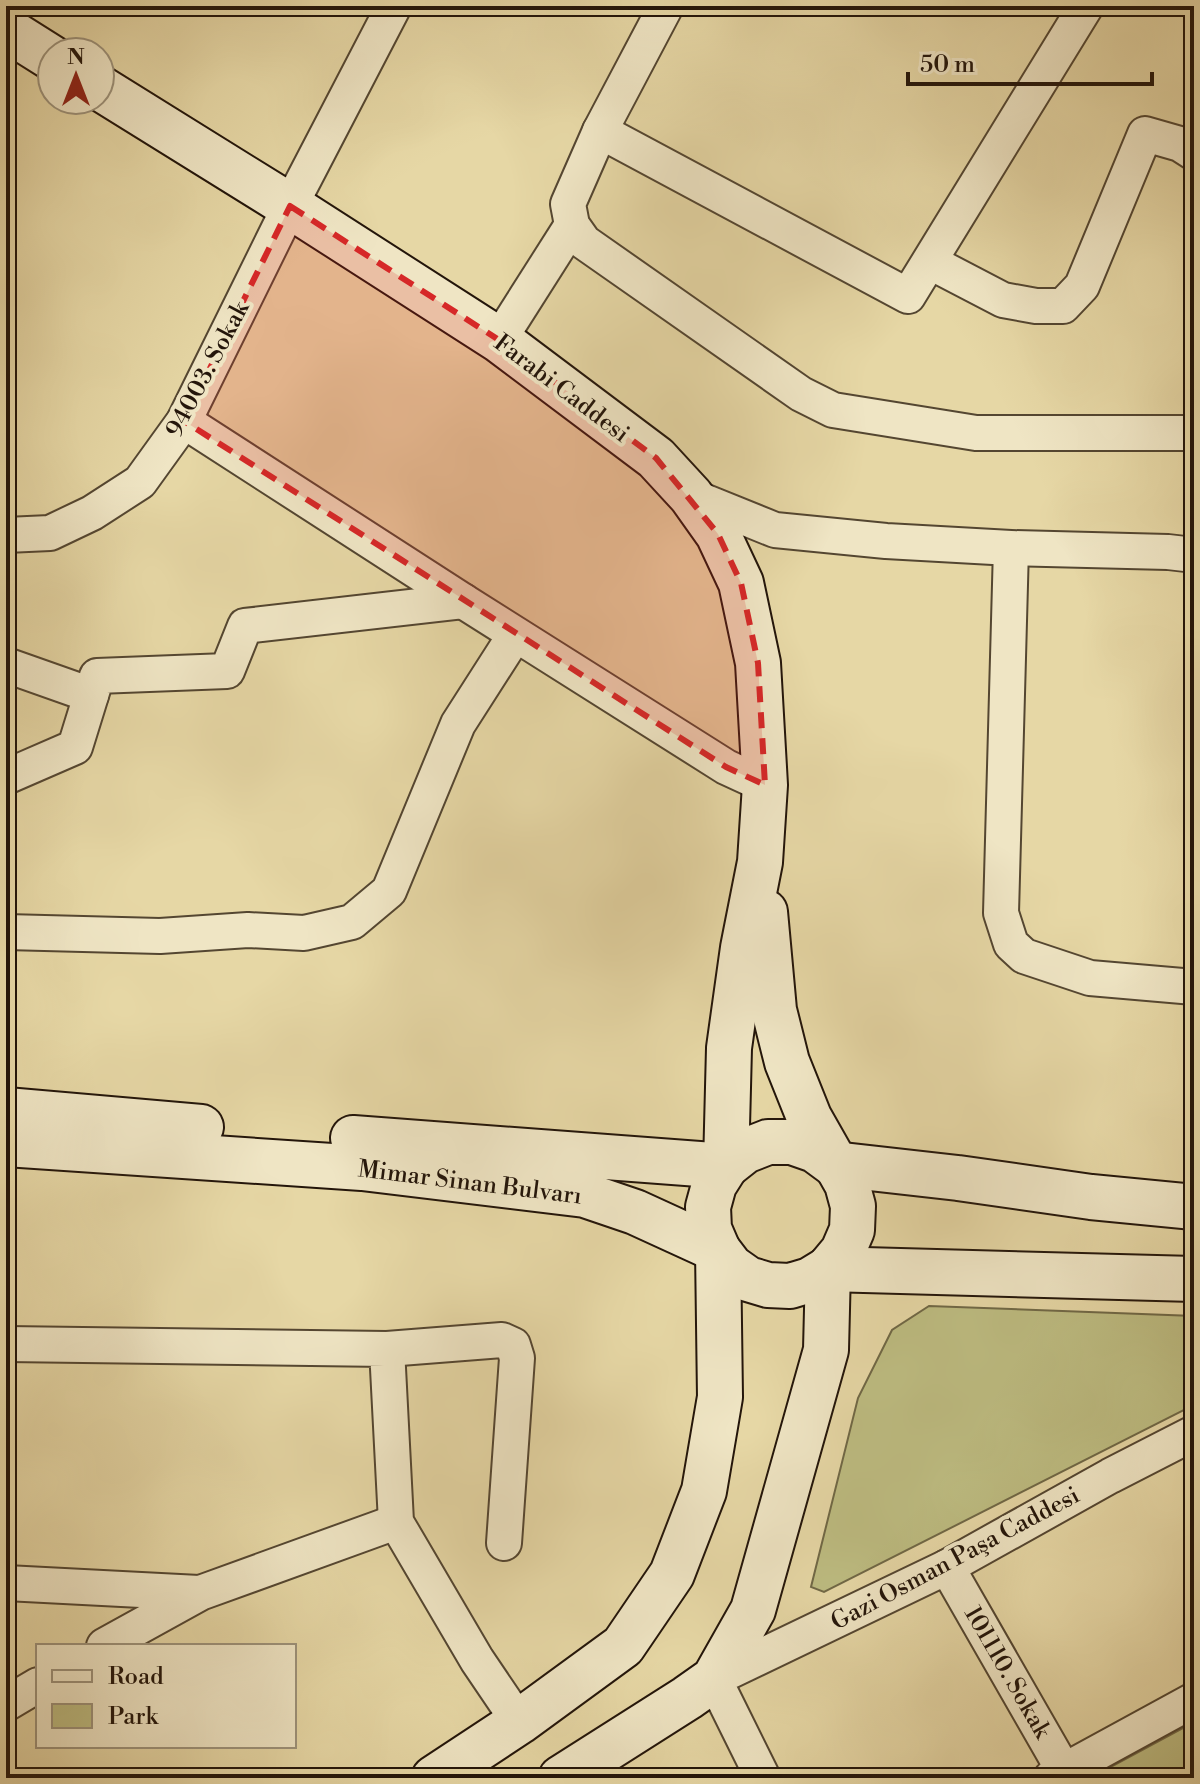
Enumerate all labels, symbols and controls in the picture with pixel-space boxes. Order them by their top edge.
north arrow [36,36,116,116]
scale bar [908,36,1152,86]
text: N [67,44,85,71]
text: 50 m [920,50,975,80]
street label: 94003. Sokak [160,295,257,442]
street label: Farabi Caddesi [488,328,635,450]
street label: Mimar Sinan Bulvarı [356,1154,584,1212]
street label: Gazi Osman Paşa Caddesi [826,1481,1085,1637]
street label: 101110. Sokak [957,1601,1058,1745]
legend [36,1644,296,1748]
text: Road [108,1662,164,1692]
text: Park [108,1702,159,1732]

